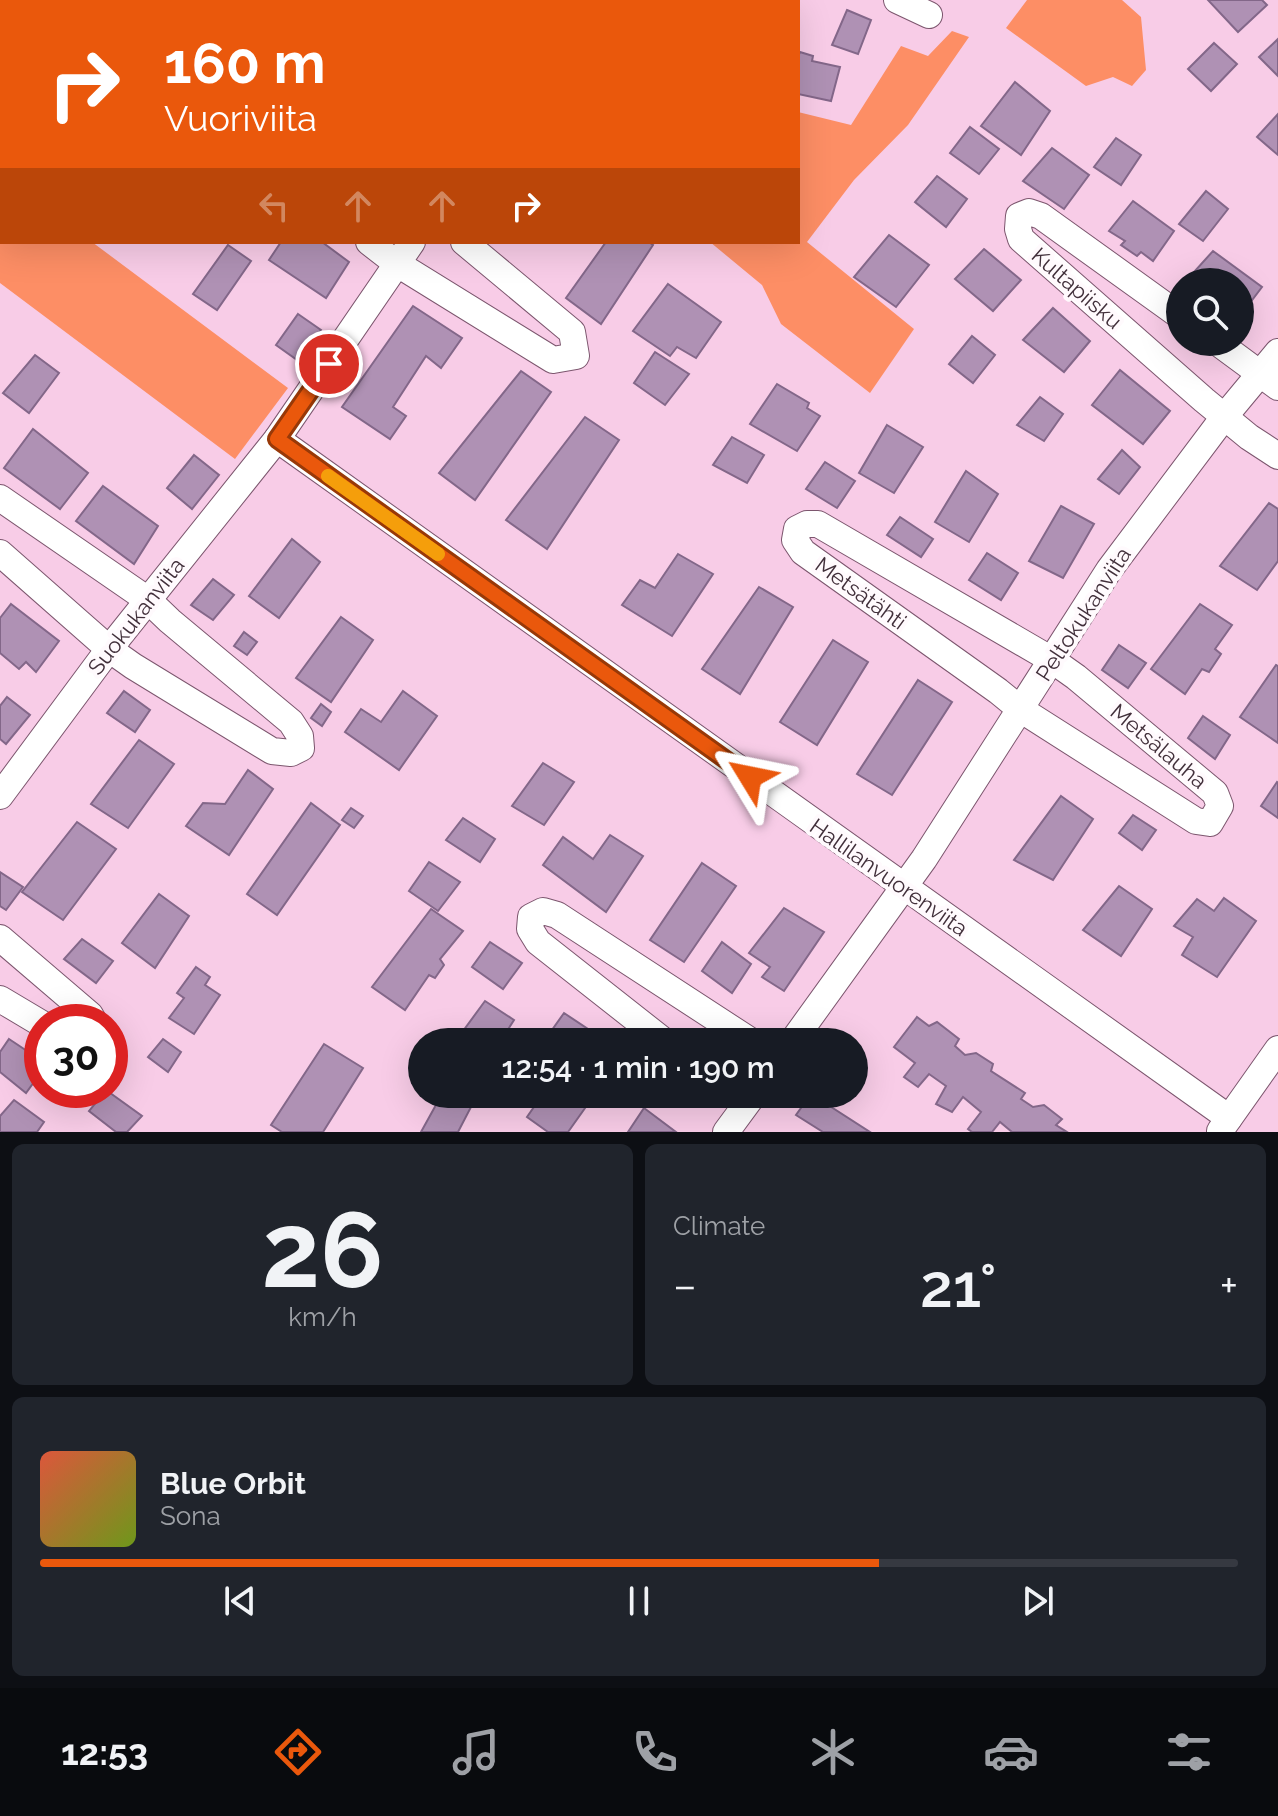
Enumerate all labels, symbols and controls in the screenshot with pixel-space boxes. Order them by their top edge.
text: 160 m [164,30,326,96]
icon: right [32,32,136,136]
text: Vuoriviita [164,97,317,139]
icon: left [252,184,296,228]
icon: ahead [336,184,380,228]
icon: ahead [420,184,464,228]
icon: right [504,184,548,228]
street label: Kultapiisku [1027,242,1127,334]
map controls [1166,268,1254,356]
button: search [1166,268,1254,356]
pin [295,330,363,398]
icon: arrive [307,342,351,386]
street label: Peltokukanviita [1030,542,1136,686]
street label: Metsätähti [810,551,912,635]
street label: Suokukanviita [82,552,190,680]
street label: Metsälauha [1106,698,1212,794]
position arrow [708,735,792,819]
street label: Hallilanvuorenviita [805,813,973,941]
speed limit sign: 30 [24,1004,128,1108]
text: 12:54 · 1 min · 190 m [501,1050,775,1085]
text: 26 [262,1189,383,1311]
text: Climate [673,1211,765,1241]
text: 21° [920,1251,997,1321]
text: − [673,1260,697,1311]
text: + [1220,1260,1238,1311]
text: km/h [288,1302,357,1332]
text: Blue Orbit [160,1466,306,1501]
text: Sona [160,1501,221,1531]
icon: previous [218,1579,262,1623]
icon: pause [617,1579,661,1623]
icon: next [1016,1579,1060,1623]
icon: directions [270,1724,326,1780]
icon: music [448,1724,504,1780]
icon: phone [627,1724,683,1780]
icon: climate [805,1724,861,1780]
icon: car [983,1724,1039,1780]
icon: filters [1161,1724,1217,1780]
text: 12:53 [61,1731,148,1773]

